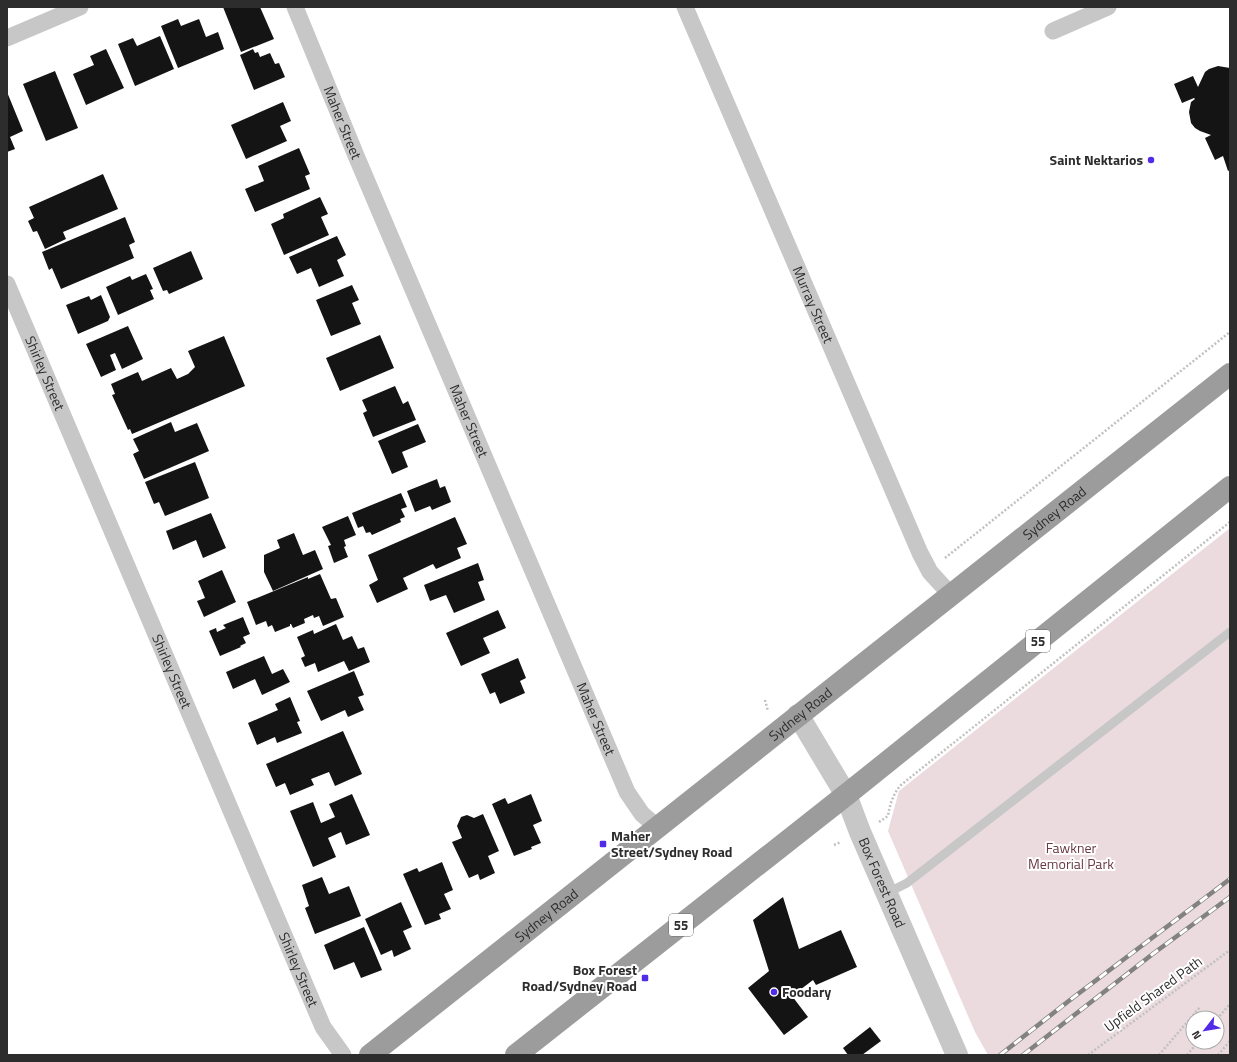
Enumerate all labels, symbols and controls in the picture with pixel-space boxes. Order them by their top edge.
street label: Maher Street [319,83,367,162]
place label: Saint Nektarios [1050,149,1143,170]
marker: Saint Nektarios [1146,155,1156,165]
street label: Murray Street [788,263,839,346]
street label: Shirley Street [20,332,71,414]
street label: Maher Street [445,381,494,461]
street label: Sydney Road [1018,481,1090,545]
road number: 55 [1026,630,1050,652]
street label: Shirley Street [147,631,197,712]
street label: Maher Street [572,679,621,759]
street label: Sydney Road [764,682,836,746]
place label: Maher Street/Sydney Road [611,825,733,862]
street label: Box Forest Road [854,834,911,931]
park label: Fawkner Memorial Park [1028,837,1114,874]
marker: Maher Street/Sydney Road [598,839,608,849]
street label: Sydney Road [510,883,582,947]
road number: 55 [669,914,693,936]
street label: Shirley Street [274,929,324,1010]
street label: Upfield Shared Path [1099,951,1206,1036]
place label: Box Forest Road/Sydney Road [522,959,637,996]
marker: Box Forest Road/Sydney Road [640,973,650,983]
place label: Foodary [782,981,831,1002]
marker: Foodary [769,987,779,997]
north arrow [1185,1010,1225,1050]
text: N [1188,1028,1205,1043]

